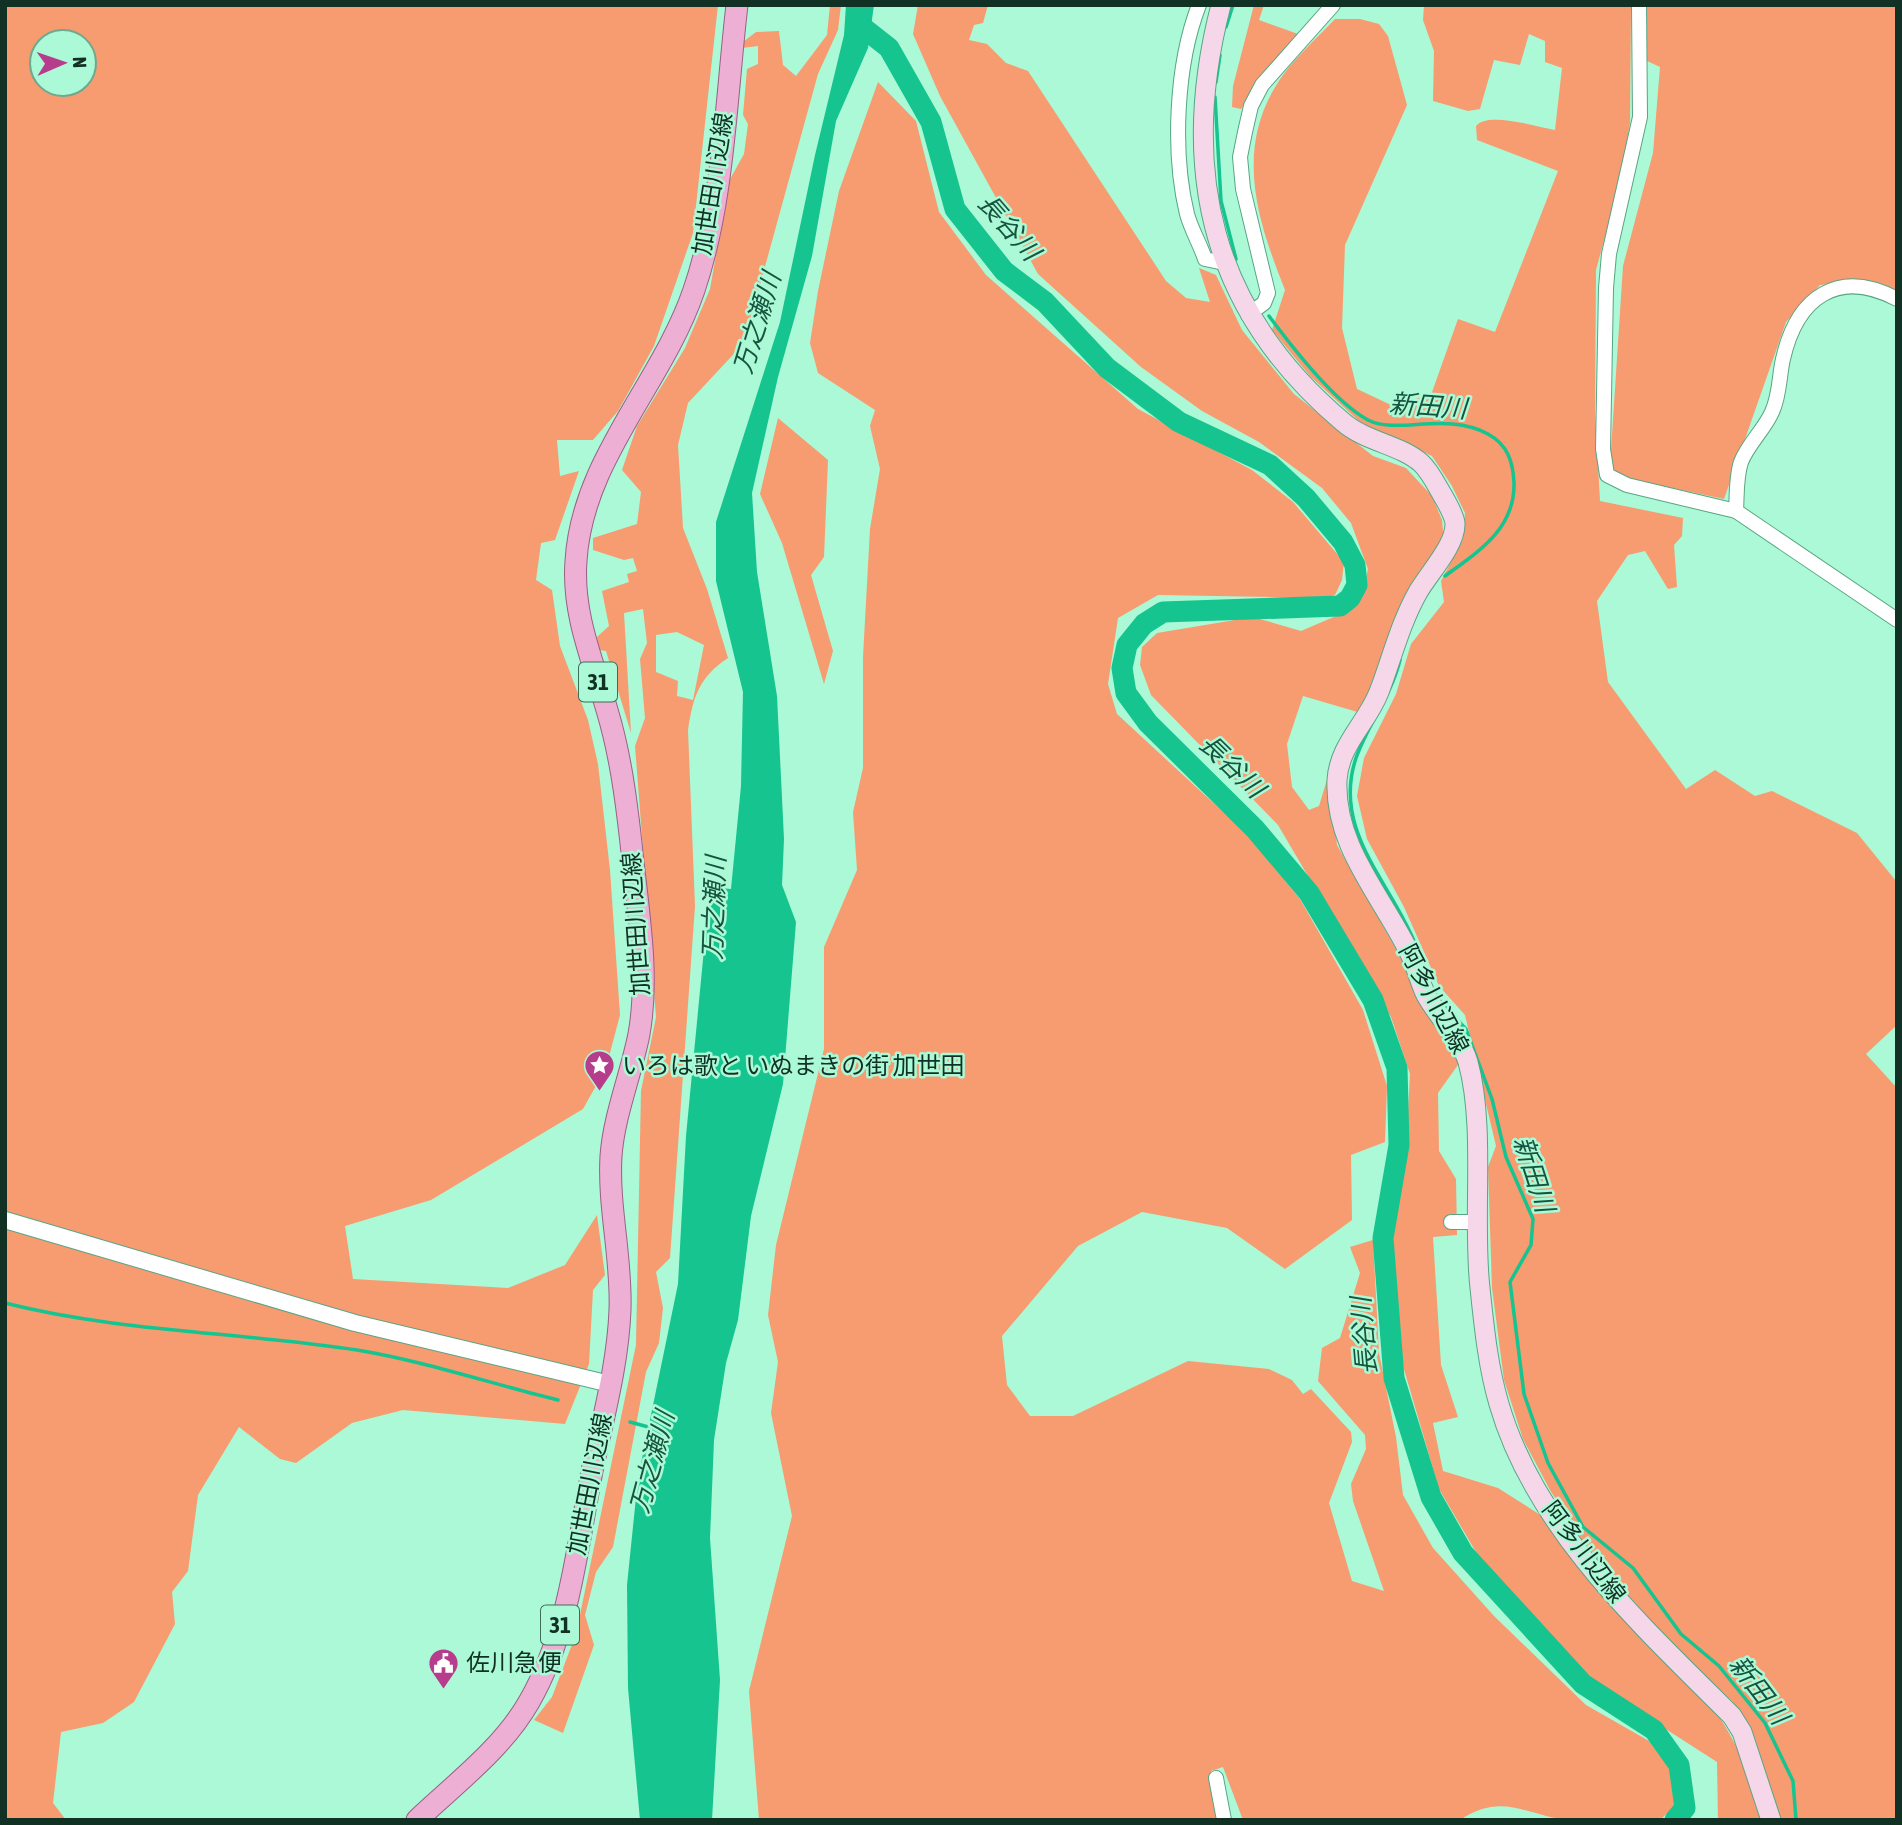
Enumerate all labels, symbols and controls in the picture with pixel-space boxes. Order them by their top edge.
north arrow [28,28,98,98]
text: N [69,56,91,68]
street label: 加世田川辺線 [688,111,737,257]
water label: 長谷川 [972,188,1048,269]
water label: 万之瀬川 [727,266,787,377]
water label: 新田川 [1388,388,1471,424]
road number: 31 [579,662,617,702]
water label: 長谷川 [1194,728,1273,806]
street label: 加世田川辺線 [617,851,654,997]
water label: 万之瀬川 [697,853,731,960]
street label: 阿多川辺線 [1394,939,1475,1058]
place icon: いろは歌と いぬまきの街 加世田 [582,1049,616,1093]
place label: いろは歌と いぬまきの街 加世田 [622,1052,965,1079]
water label: 新田川 [1508,1132,1561,1219]
water label: 長谷川 [1345,1293,1382,1376]
water label: 万之瀬川 [624,1405,681,1516]
street label: 加世田川辺線 [563,1411,616,1557]
street label: 阿多川辺線 [1538,1496,1631,1608]
road number: 31 [541,1606,579,1644]
public building icon: 佐川急便 [426,1646,460,1690]
place label: 佐川急便 [466,1649,562,1676]
water label: 新田川 [1724,1650,1796,1733]

